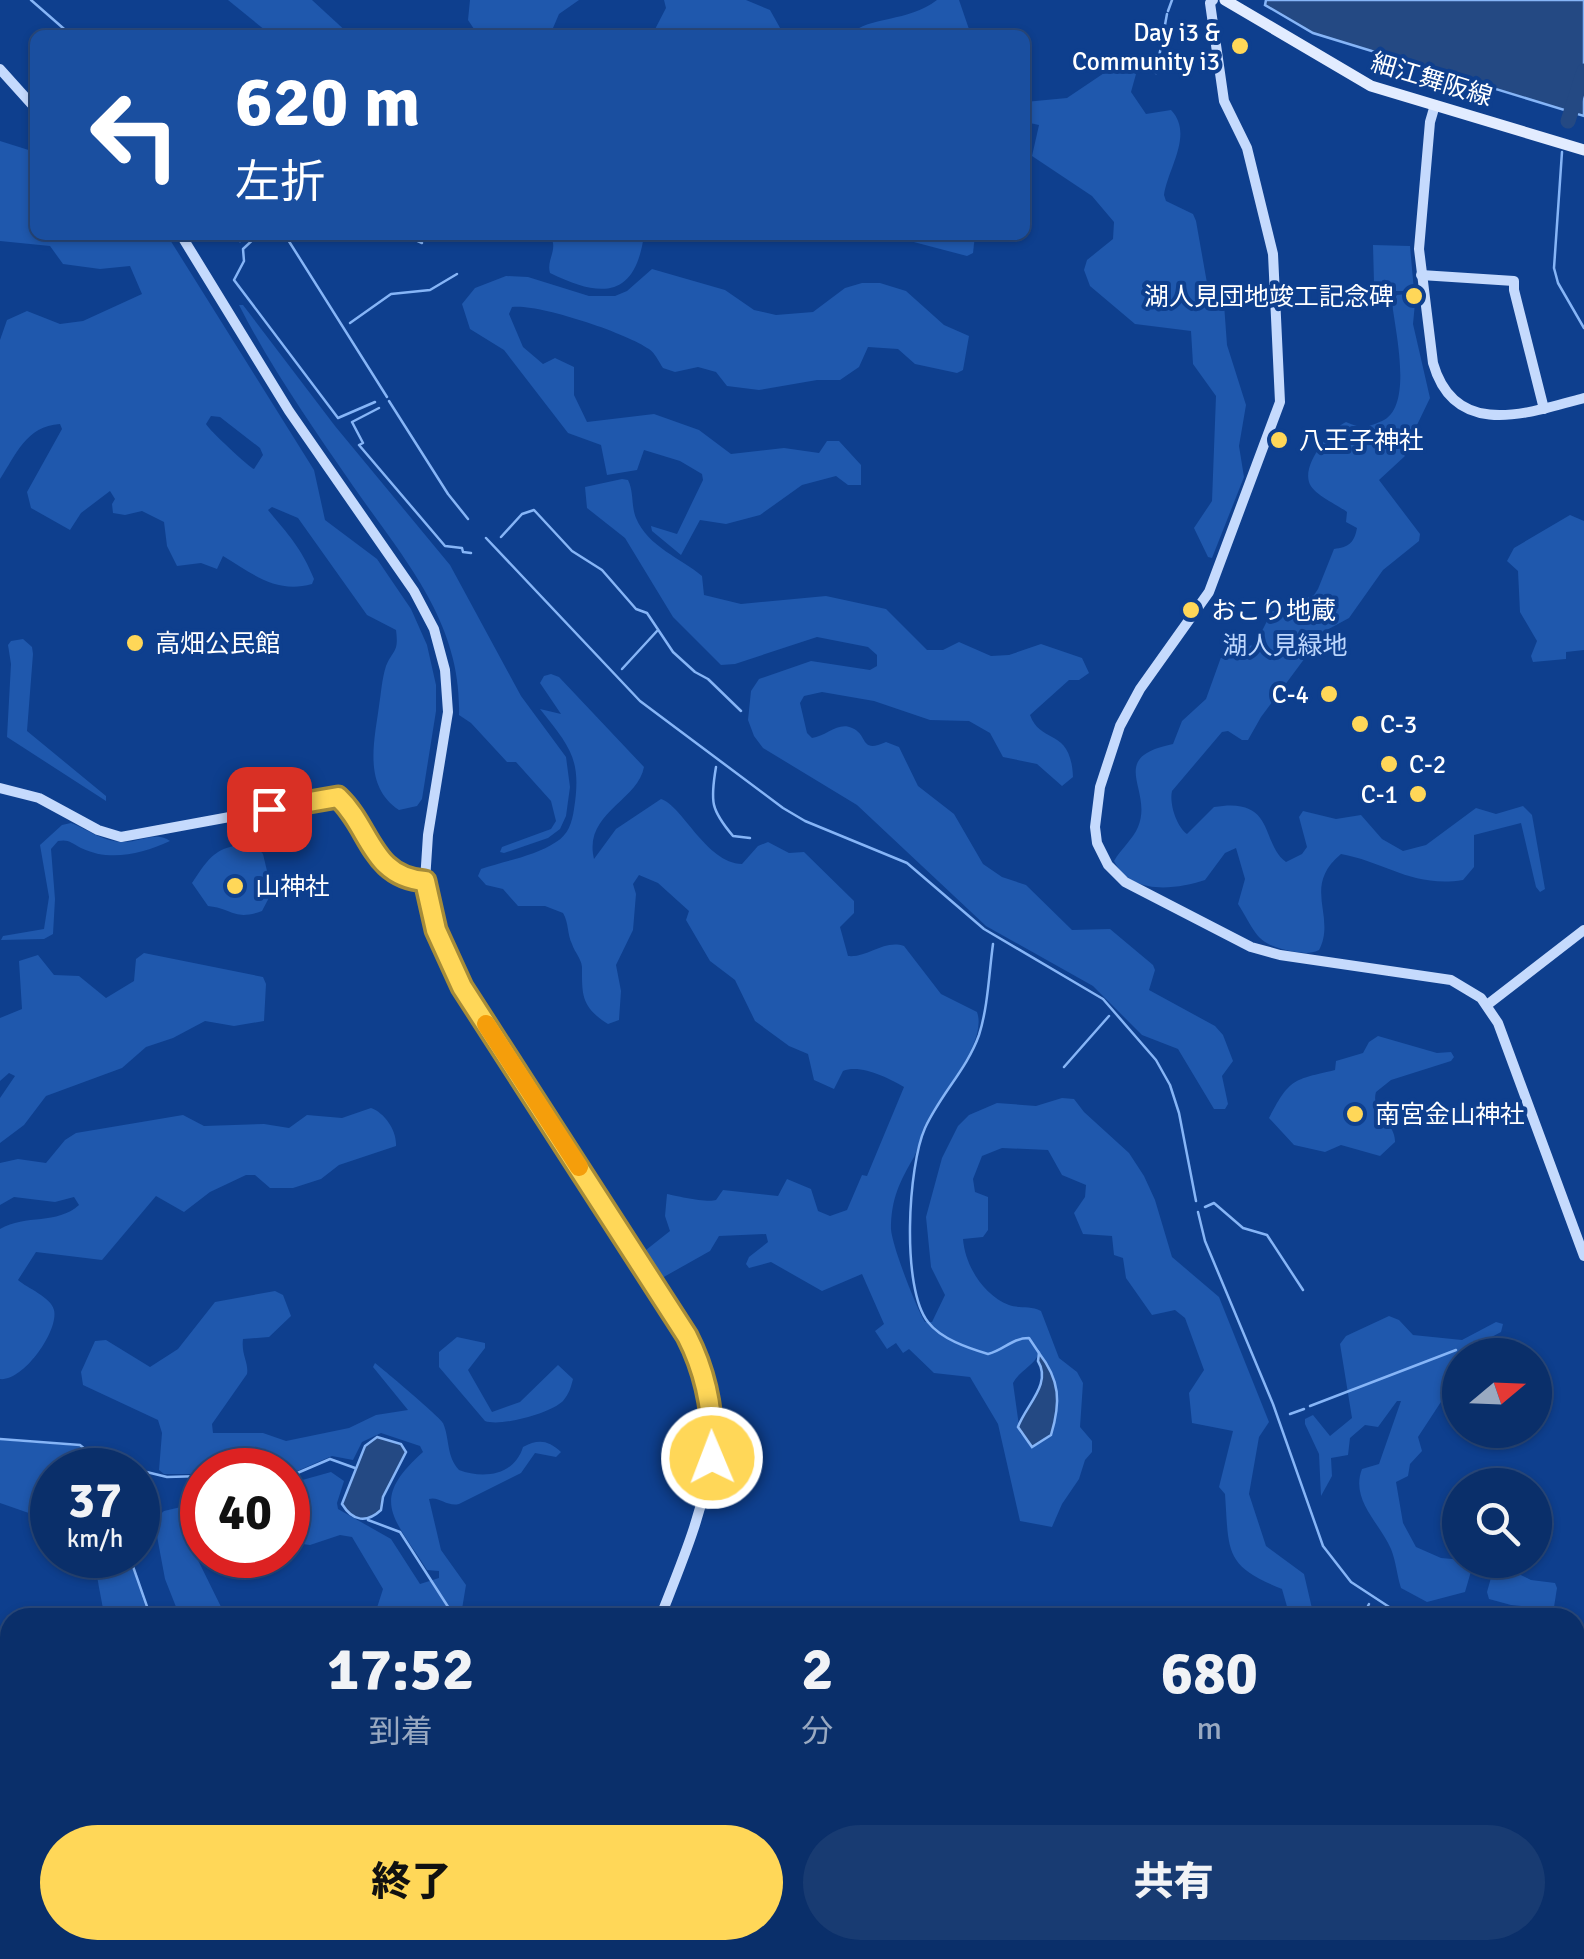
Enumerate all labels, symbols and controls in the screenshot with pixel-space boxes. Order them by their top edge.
place label: Day i3 & Community i3 [1072,17,1220,77]
marker: Day i3 & Community i3 [1229,35,1251,57]
street label: 細江舞阪線 [1368,46,1496,113]
text: 620 m [235,59,420,145]
icon: left [70,70,200,200]
text: 左折 [235,155,325,210]
place label: 湖人見団地竣工記念碑 [1144,281,1394,312]
marker: 湖人見団地竣工記念碑 [1403,285,1425,307]
place label: 八王子神社 [1299,425,1424,456]
marker: 八王子神社 [1268,429,1290,451]
place label: おこり地蔵 [1211,595,1336,626]
marker: おこり地蔵 [1180,599,1202,621]
place label: 高畑公民館 [155,628,280,659]
park label: 湖人見緑地 [1222,630,1348,661]
marker: 高畑公民館 [124,632,146,654]
place label: C-4 [1272,679,1309,710]
marker: C-4 [1318,683,1340,705]
place label: C-3 [1380,709,1417,740]
marker: C-3 [1349,713,1371,735]
place label: C-2 [1409,749,1446,780]
marker: C-2 [1378,753,1400,775]
pin [227,767,312,852]
place label: C-1 [1361,779,1398,810]
icon: arrive [242,782,297,837]
marker: C-1 [1407,783,1429,805]
place label: 山神社 [255,871,330,902]
marker: 山神社 [224,875,246,897]
place label: 南宮金山神社 [1375,1099,1525,1130]
marker: 南宮金山神社 [1344,1103,1366,1125]
north arrow [1442,1338,1552,1448]
map controls [1442,1338,1552,1578]
position arrow [660,1406,764,1510]
speed limit sign: 40 [180,1448,310,1578]
button: search [1442,1468,1552,1578]
text: 37 [68,1470,122,1532]
text: km/h [67,1523,123,1554]
text: 17:52 [327,1633,474,1707]
text: 2 [801,1633,834,1707]
text: 680 [1161,1637,1258,1711]
text: m [1197,1709,1222,1748]
text: 到着 [369,1712,433,1751]
text: 分 [802,1712,834,1751]
button: 終了 [40,1825,783,1940]
button: 共有 [803,1825,1545,1940]

